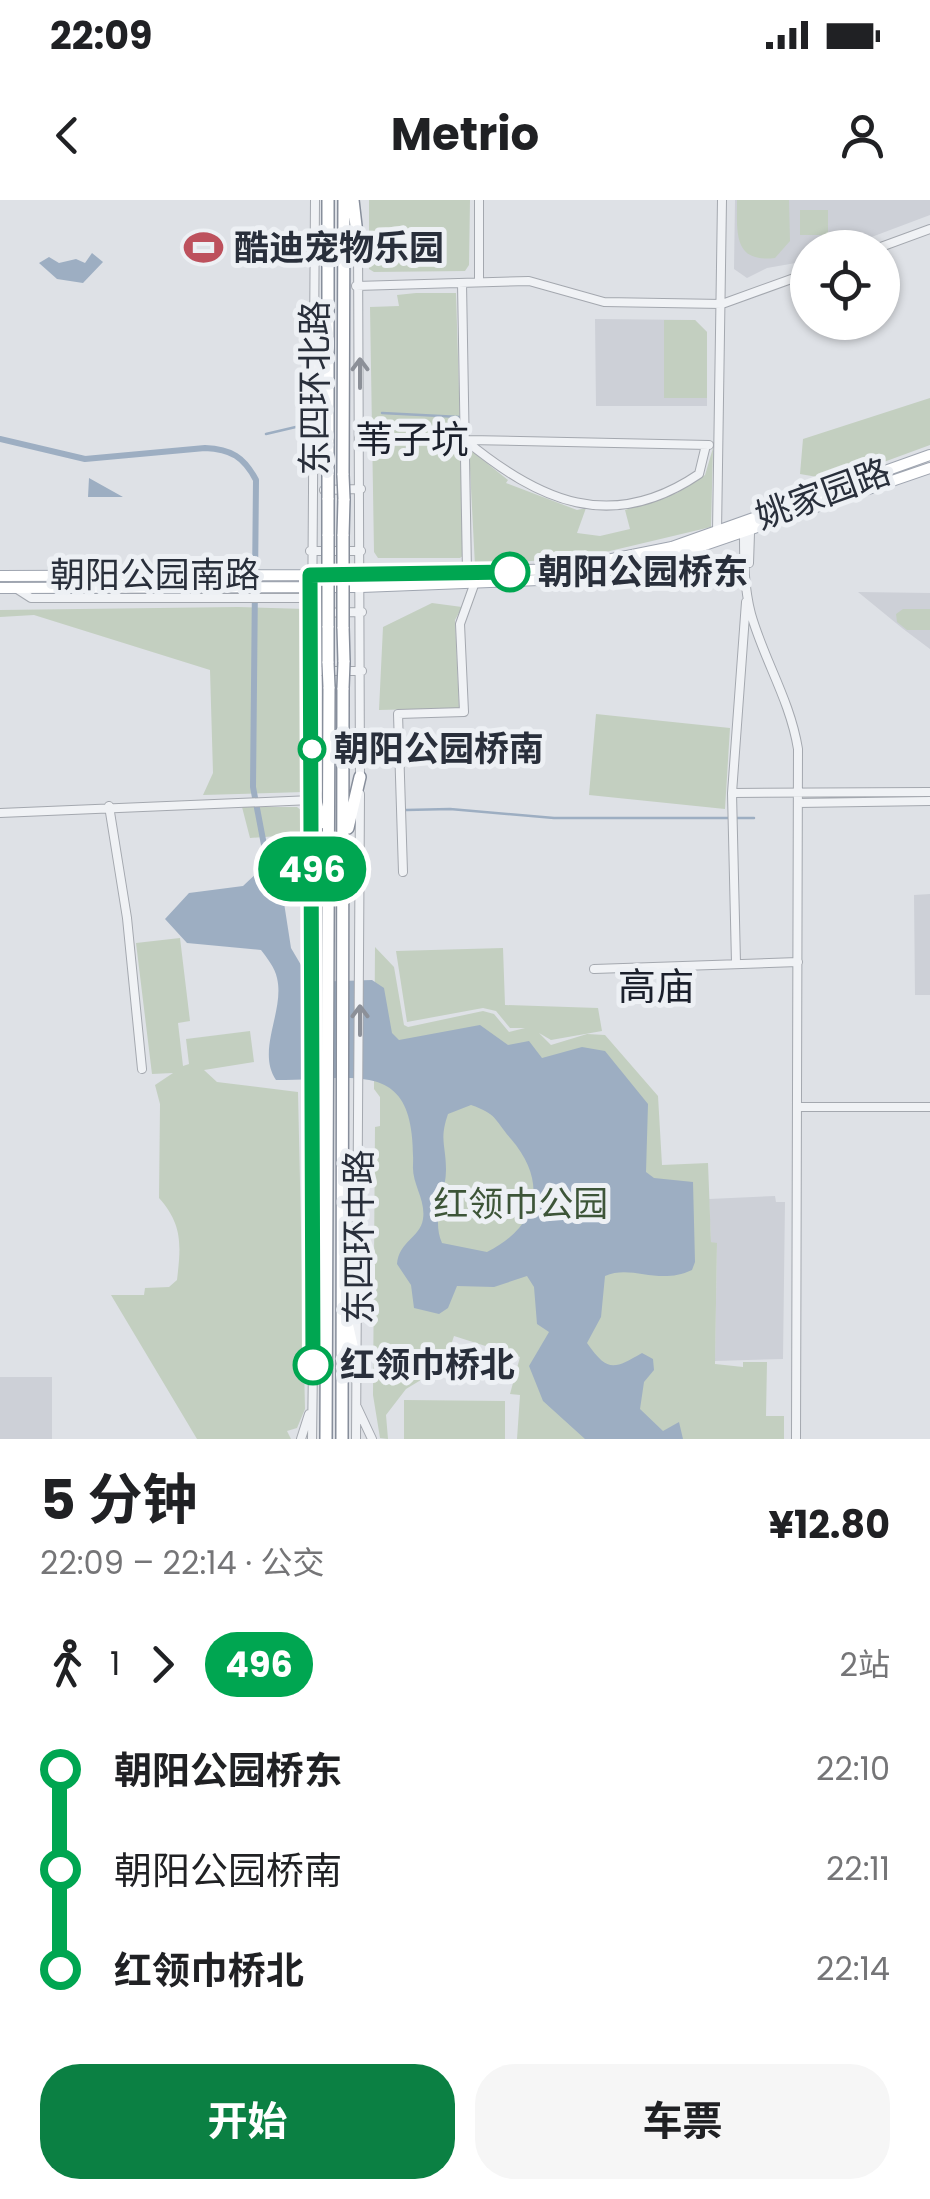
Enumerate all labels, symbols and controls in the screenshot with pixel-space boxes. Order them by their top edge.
text: 22:09 [50,9,152,62]
text: Metrio [391,103,539,166]
icon: back [40,108,95,163]
icon: person [835,108,890,163]
place label: 酷迪宠物乐园 [234,223,444,272]
sports icon: 酷迪宠物乐园 [183,227,225,269]
map controls [790,230,900,340]
button: locate [790,230,900,340]
street label: 东四环北路 [290,300,339,476]
one-way arrow [350,357,370,390]
district label: 苇子坑 [355,413,469,466]
street label: 姚家园路 [749,447,897,540]
place label: 朝阳公园桥东 [538,547,748,596]
street label: 朝阳公园南路 [50,550,260,599]
marker: 朝阳公园桥东 [491,553,529,591]
place label: 朝阳公园桥南 [334,724,544,773]
marker: 朝阳公园桥南 [299,736,325,762]
line badge: 496 [254,836,370,902]
text: 496 [278,845,346,894]
district label: 高庙 [618,960,694,1013]
one-way arrow [350,1004,370,1036]
street label: 东四环中路 [334,1149,383,1325]
park label: 红领巾公园 [433,1179,609,1228]
place label: 红领巾桥北 [340,1340,515,1389]
marker: 红领巾桥北 [294,1346,332,1384]
text: 5 分钟 [40,1461,197,1538]
text: ¥12.80 [768,1498,890,1551]
text: 22:09 – 22:14 · 公交 [40,1540,324,1585]
icon: walk [40,1637,95,1692]
icon: forward [135,1637,190,1692]
text: 496 [225,1640,293,1689]
text: 1 [110,1641,120,1686]
text: 2站 [840,1642,890,1687]
text: 朝阳公园桥东 [114,1744,342,1797]
text: 22:10 [816,1746,890,1791]
text: 朝阳公园桥南 [114,1844,342,1897]
text: 22:11 [826,1846,890,1891]
text: 红领巾桥北 [114,1944,304,1997]
text: 22:14 [816,1946,890,1991]
button: 开始 [40,2064,455,2179]
button: 车票 [475,2064,890,2179]

